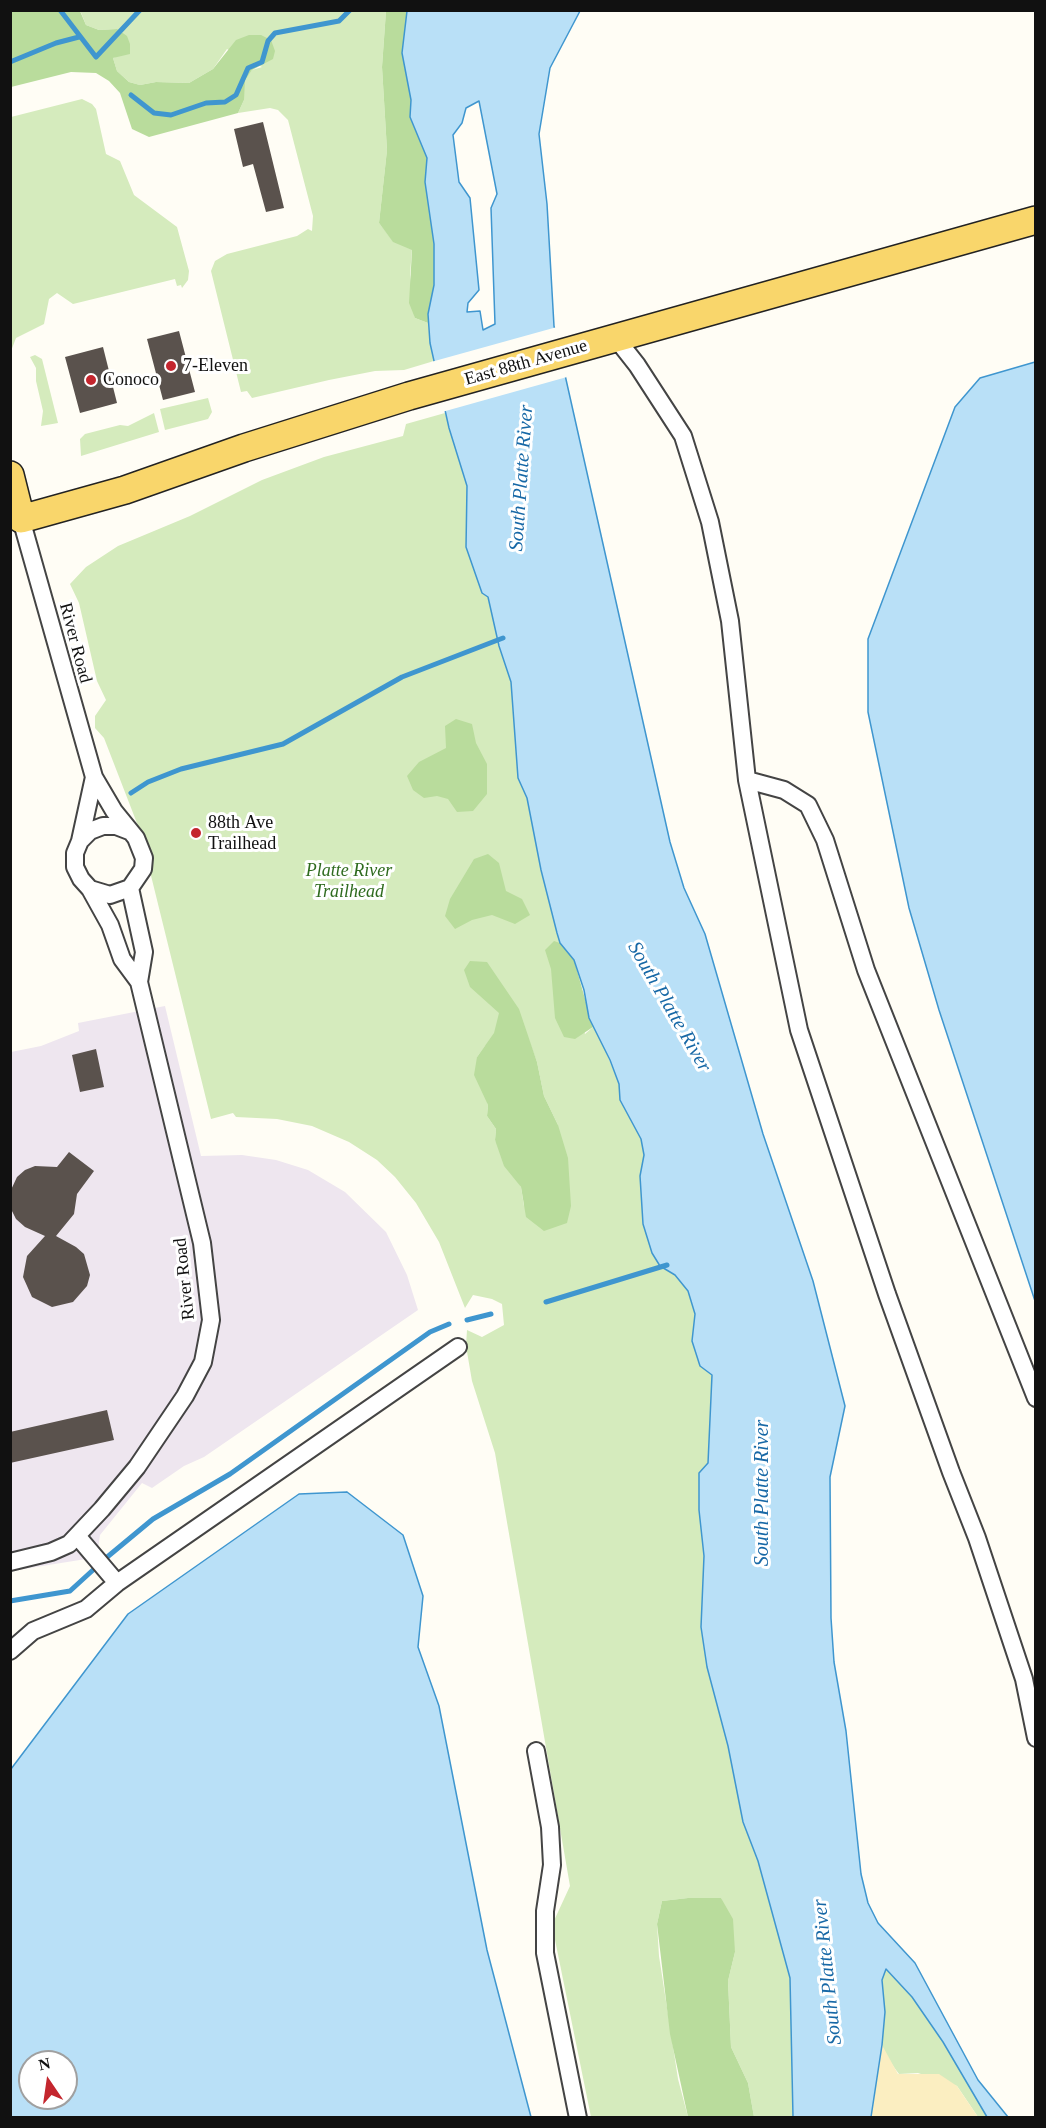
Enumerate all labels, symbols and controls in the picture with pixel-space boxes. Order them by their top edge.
street label: East 88th Avenue [462,335,590,391]
place label: 7-Eleven [183,355,248,377]
marker: 7-Eleven [164,359,178,373]
place label: Conoco [103,369,159,391]
marker: Conoco [84,373,98,387]
water label: South Platte River [505,404,539,552]
street label: River Road [54,600,96,686]
place label: 88th Ave Trailhead [208,812,276,854]
marker: 88th Ave Trailhead [189,826,203,840]
park label: Platte River Trailhead [306,860,392,902]
water label: South Platte River [622,938,716,1076]
street label: River Road [170,1237,200,1321]
water label: South Platte River [751,1420,775,1566]
water label: South Platte River [808,1898,848,2046]
north arrow [18,2050,78,2110]
text: N [37,2054,52,2074]

